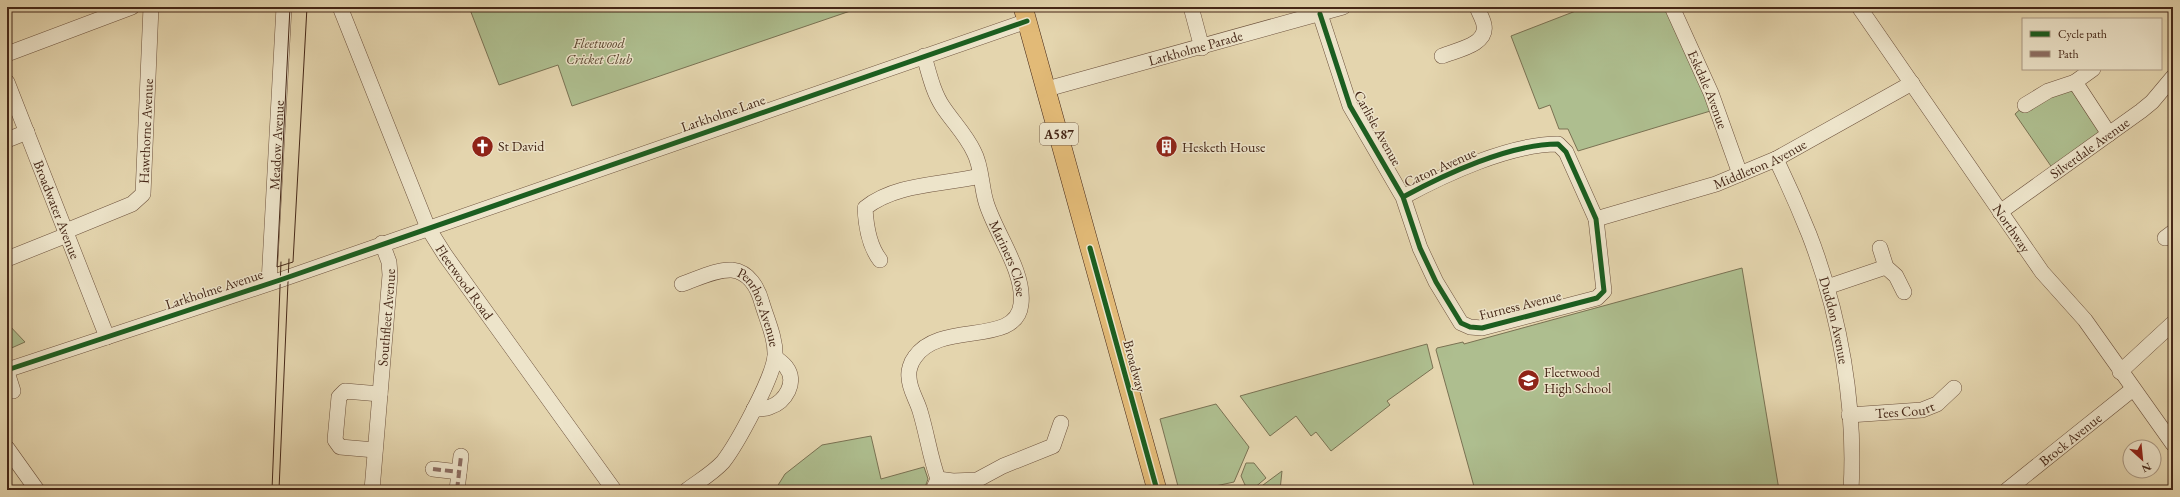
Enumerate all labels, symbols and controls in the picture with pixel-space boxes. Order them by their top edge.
legend [2022,18,2162,70]
street label: Larkholme Parade [1146,26,1245,70]
text: Cycle path [2058,26,2107,42]
park label: Fleetwood Cricket Club [566,34,633,68]
text: Path [2058,46,2079,62]
street label: Eskdale Avenue [1684,47,1732,132]
street label: Hawthorne Avenue [134,78,157,184]
street label: Carlisle Avenue [1350,87,1406,169]
street label: Larkholme Lane [678,90,768,136]
street label: Meadow Avenue [265,99,288,191]
street label: Silverdale Avenue [2046,113,2133,183]
road number: A587 [1040,123,1078,145]
church icon: St David [470,133,496,159]
building icon: Hesketh House [1153,134,1179,160]
street label: Middleton Avenue [1710,135,1810,193]
place label: St David [498,137,545,155]
place label: Hesketh House [1182,138,1266,156]
street label: Caton Avenue [1401,143,1479,191]
street label: Broadwater Avenue [29,157,85,262]
street label: Northway [1989,201,2035,257]
street label: Mariners Close [985,217,1030,298]
street label: Fleetwood Road [432,241,498,324]
street label: Penrhos Avenue [734,263,784,349]
street label: Larkholme Avenue [163,265,266,313]
street label: Southfleet Avenue [373,268,399,367]
street label: Duddon Avenue [1815,274,1853,366]
street label: Furness Avenue [1477,286,1563,324]
street label: Broadway [1119,338,1151,395]
place label: Fleetwood High School [1544,363,1612,397]
school or university icon: Fleetwood High School [1516,367,1542,393]
street label: Tees Court [1875,397,1938,422]
street label: Brock Avenue [2035,408,2106,470]
north arrow [2122,439,2162,479]
text: N [2139,460,2154,476]

